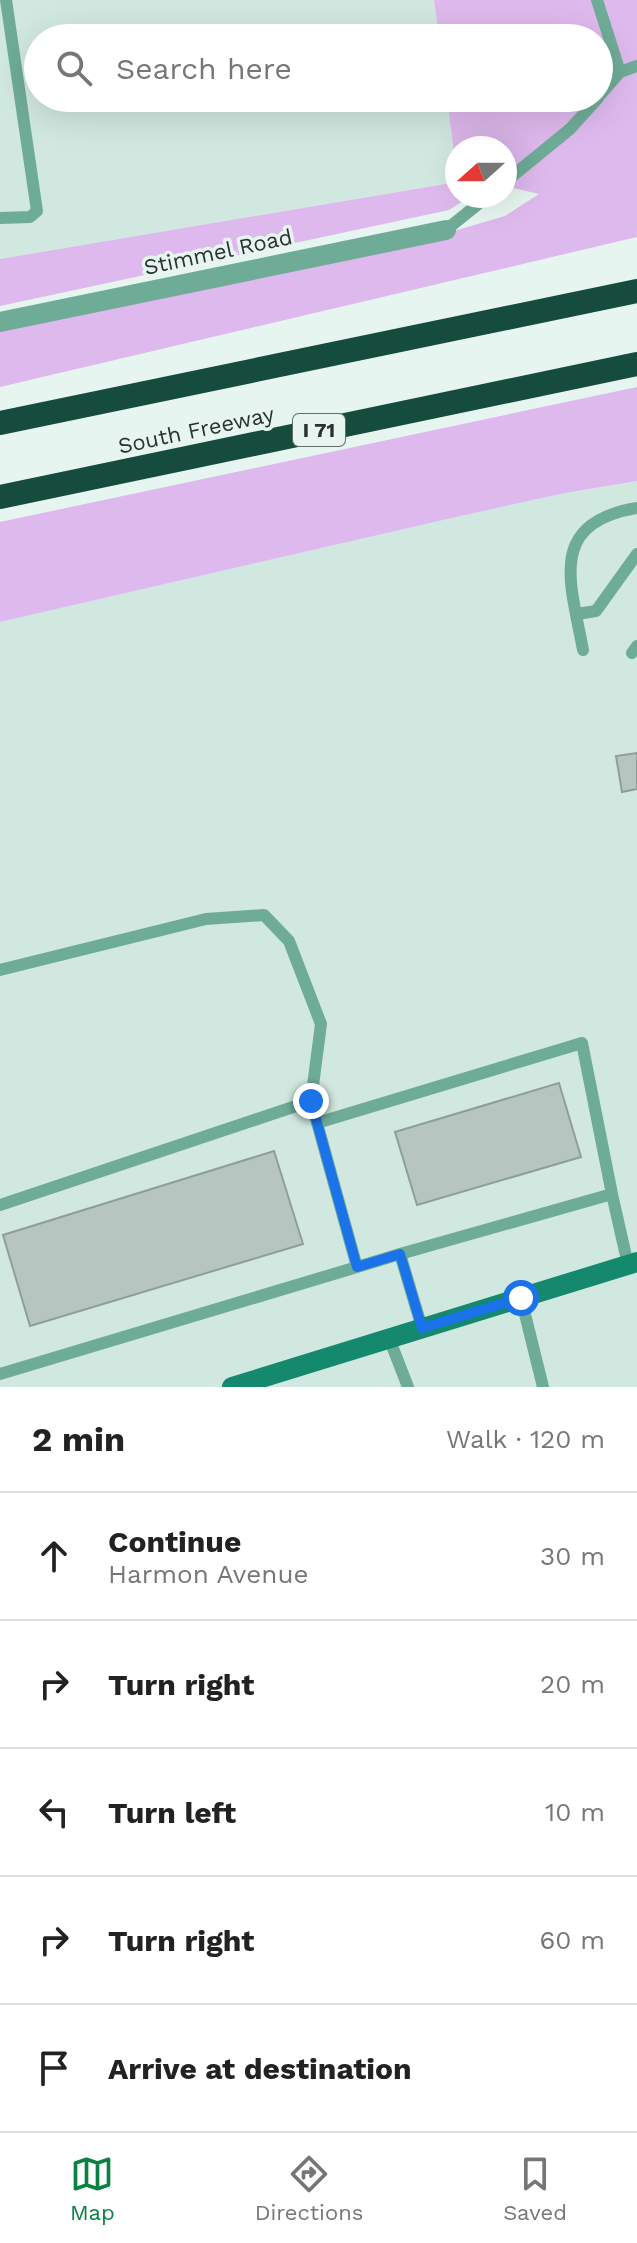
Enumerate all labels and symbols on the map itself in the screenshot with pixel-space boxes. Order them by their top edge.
north arrow [445,136,517,208]
street label: Stimmel Road [142,224,294,280]
street label: South Freeway [116,401,277,459]
road number: I 71 [293,414,345,446]
route end [293,1083,329,1119]
route start [503,1280,539,1316]

